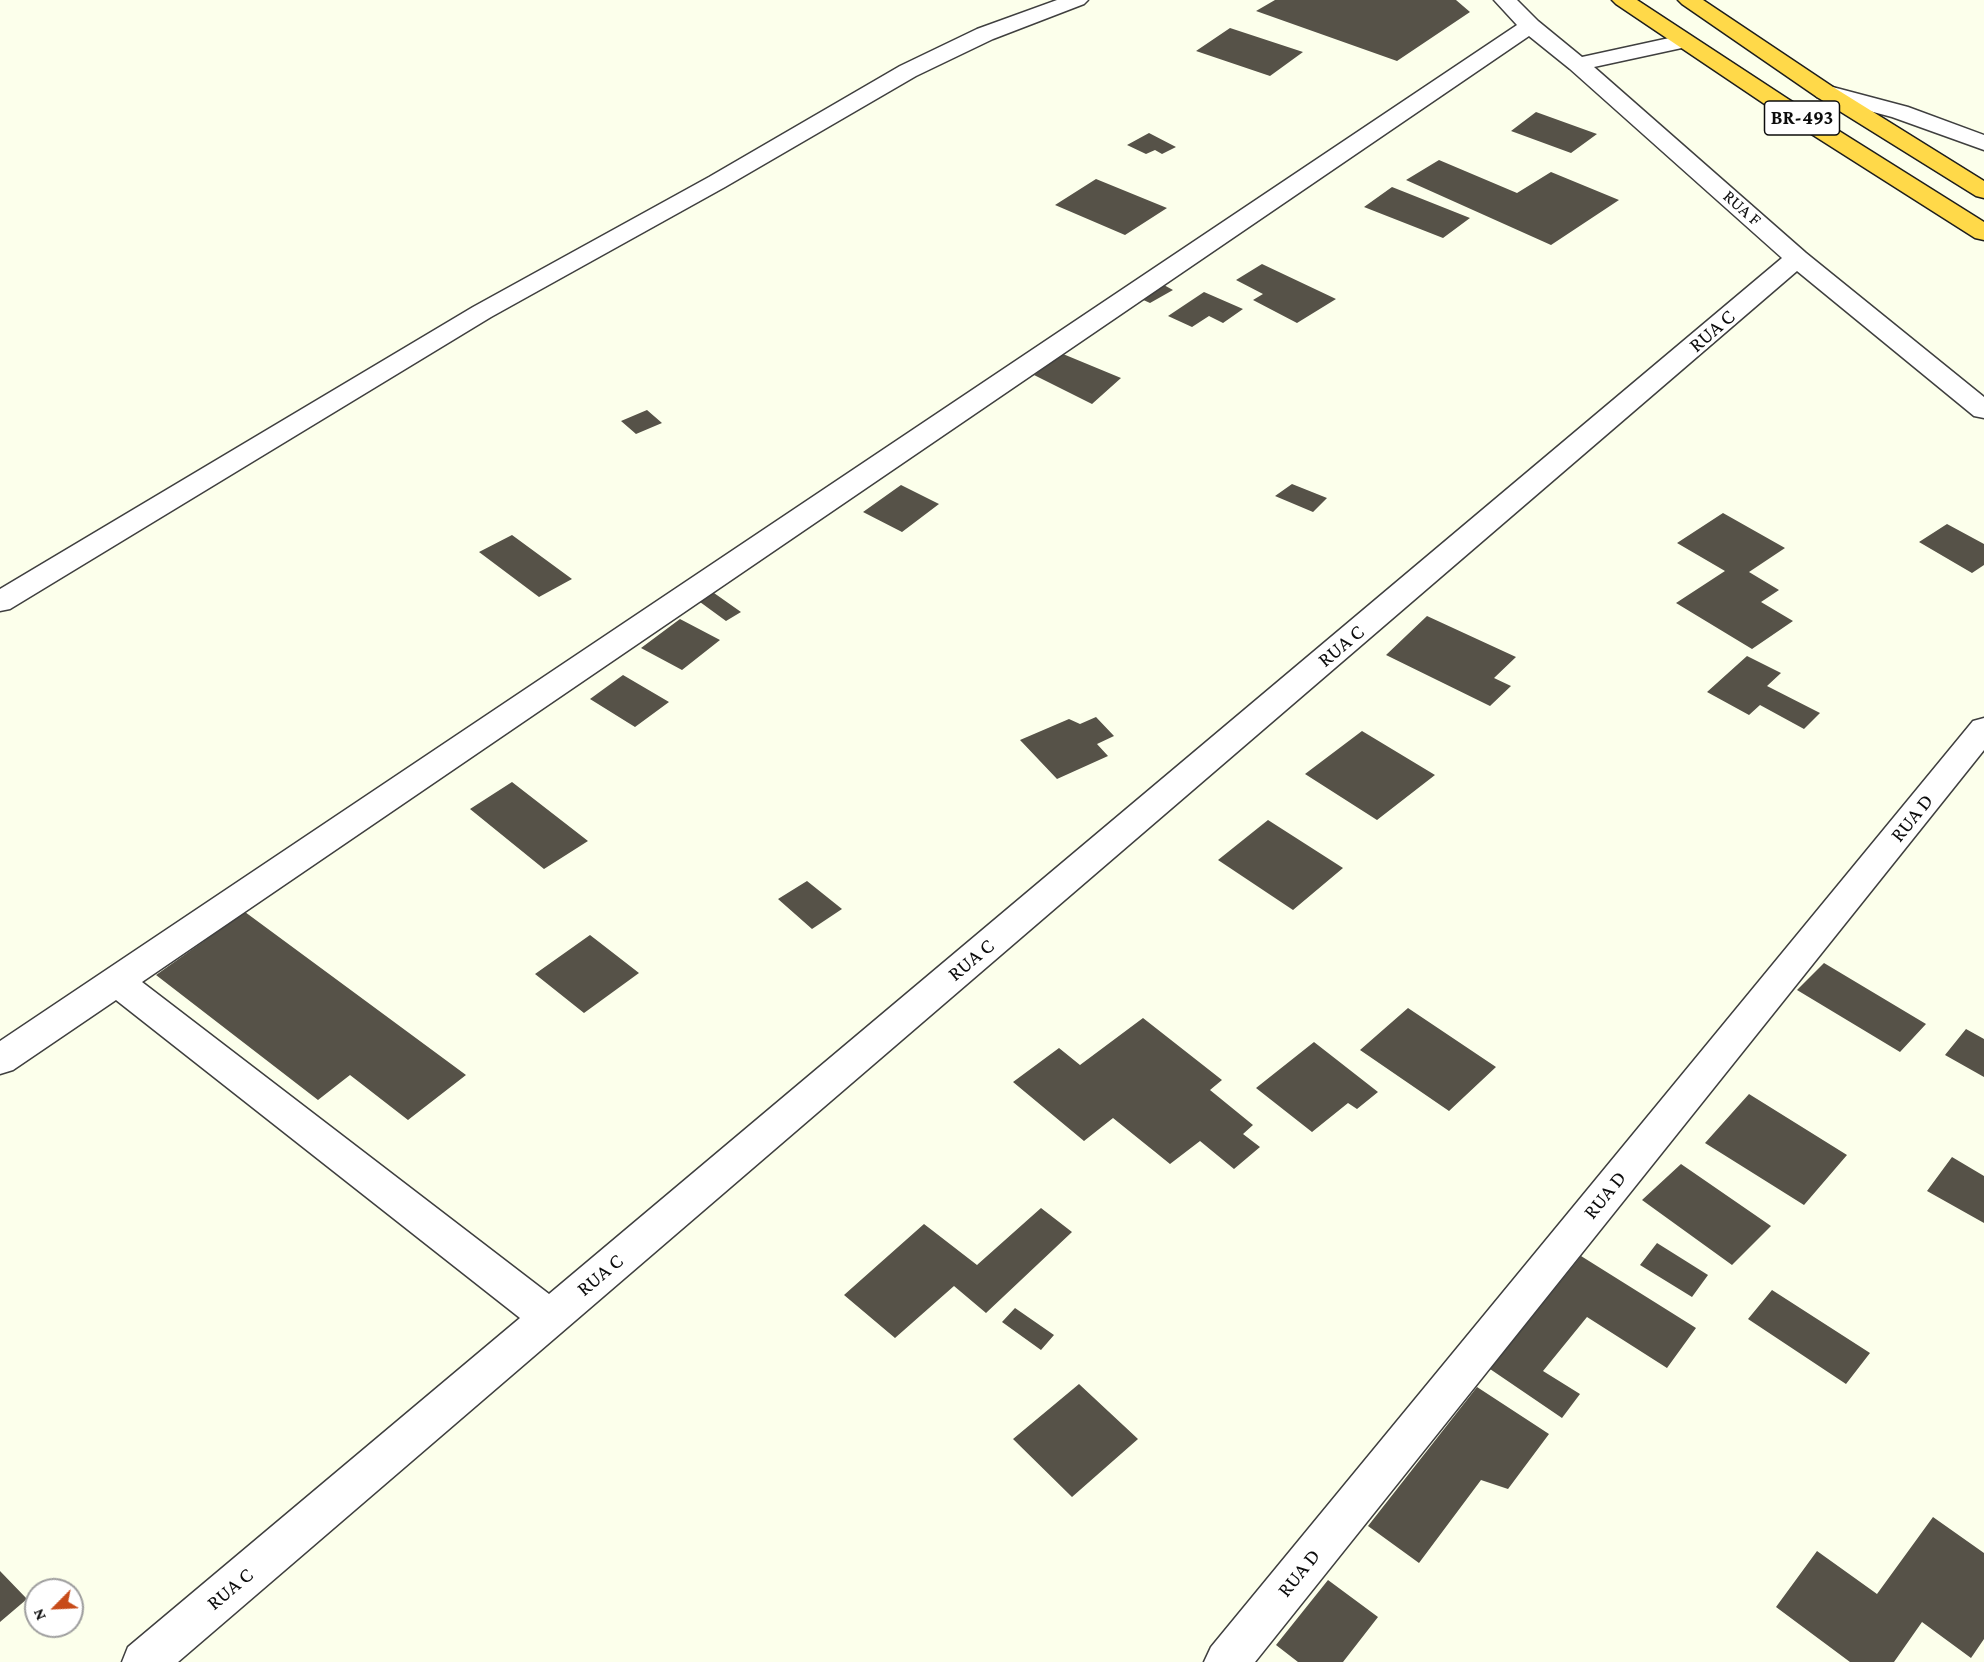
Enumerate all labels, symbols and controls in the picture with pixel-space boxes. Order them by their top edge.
road number: BR-493 [1764,101,1840,135]
street label: RUA F [1718,186,1766,230]
street label: RUA C [1684,304,1740,358]
street label: RUA C [1313,619,1369,673]
street label: RUA D [1885,789,1939,847]
street label: RUA C [943,933,999,987]
street label: RUA D [1578,1166,1632,1224]
street label: RUA C [572,1248,628,1302]
street label: RUA D [1272,1544,1326,1602]
street label: RUA C [202,1562,258,1616]
north arrow [24,1578,84,1638]
text: N [29,1606,49,1623]

